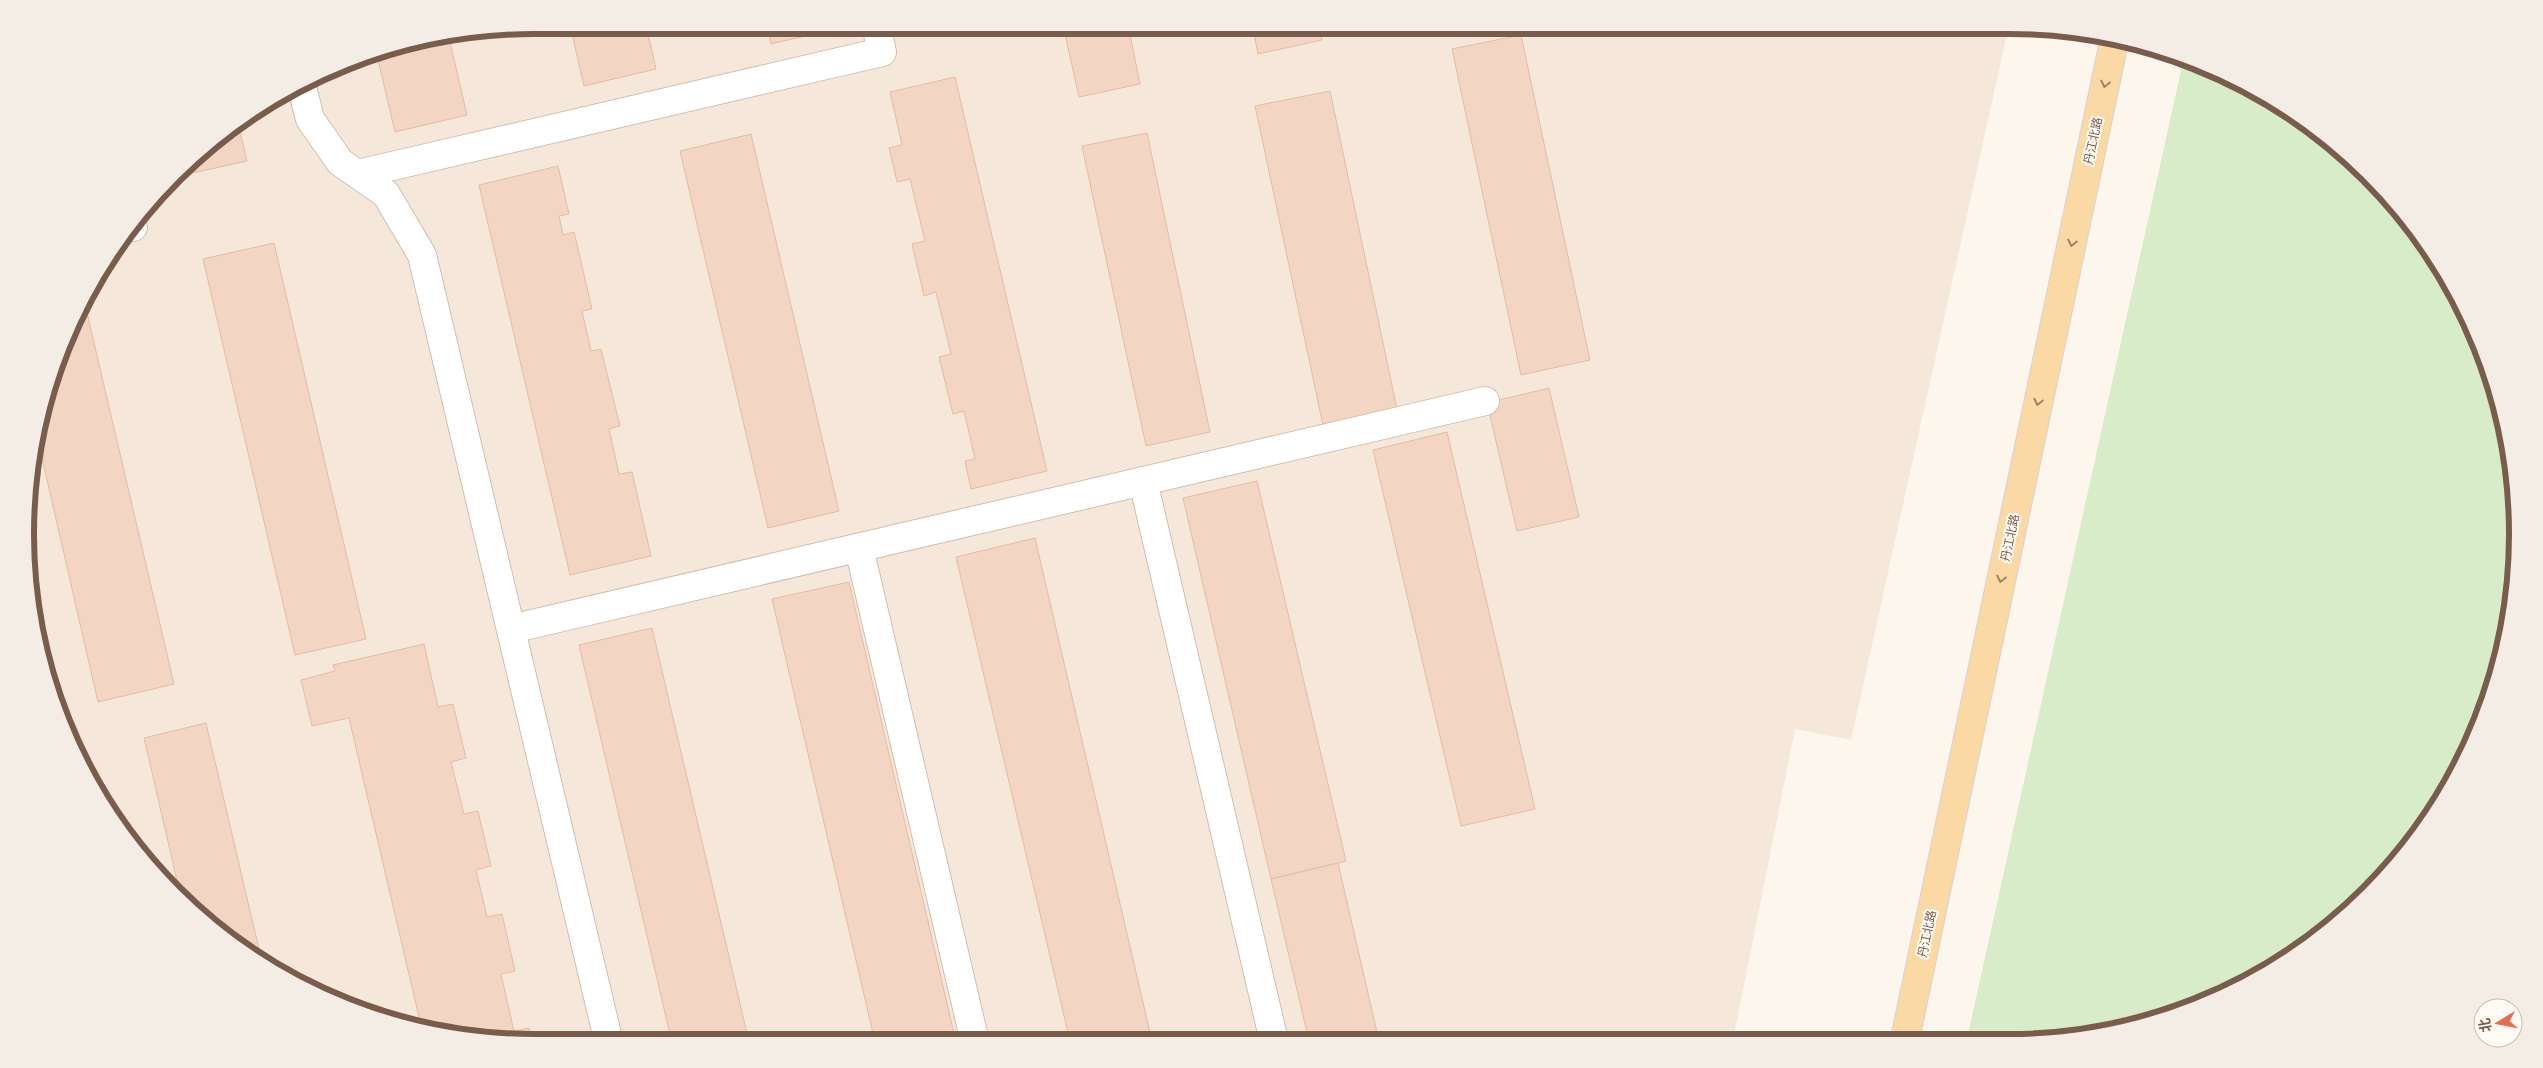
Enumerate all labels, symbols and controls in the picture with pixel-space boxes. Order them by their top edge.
one-way arrow [2100,80,2111,89]
street label: 丹江北路 [2081,116,2105,166]
one-way arrow [2067,239,2077,248]
one-way arrow [2034,398,2044,407]
street label: 丹江北路 [1998,513,2022,563]
one-way arrow [1997,574,2007,583]
street label: 丹江北路 [1915,909,1939,959]
north arrow [2473,998,2523,1048]
text: 北 [2476,1017,2494,1034]

